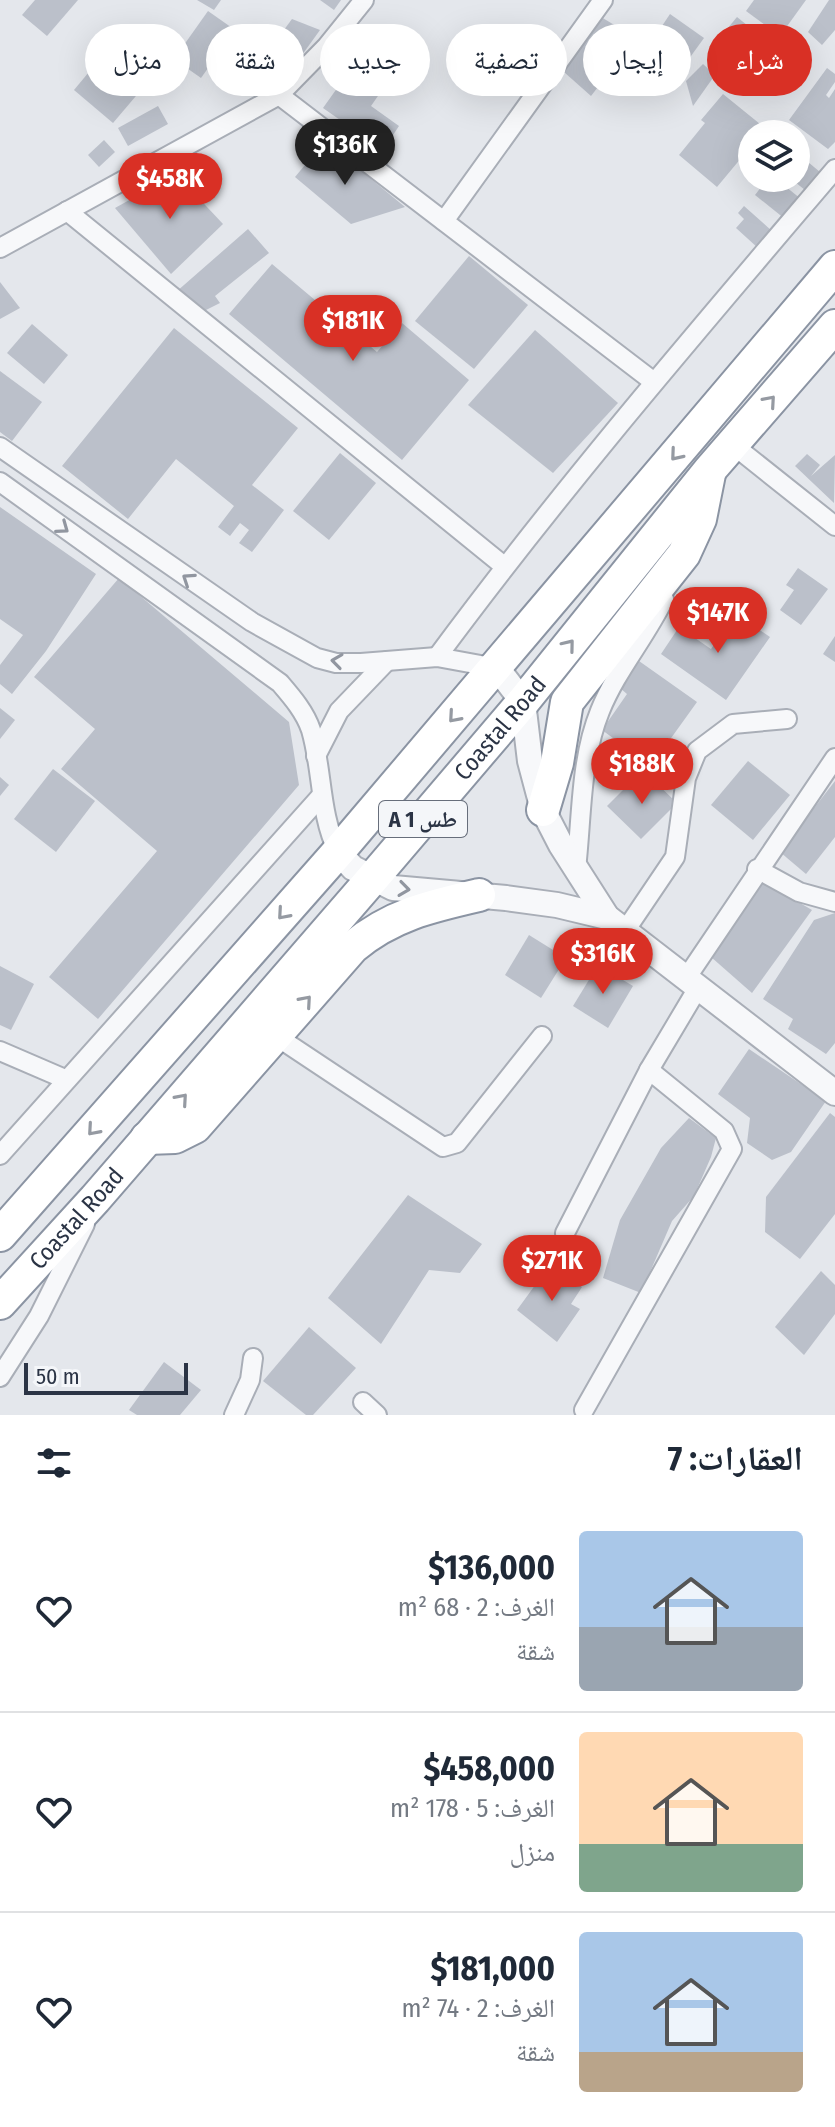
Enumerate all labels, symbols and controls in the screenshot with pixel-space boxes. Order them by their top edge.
chip: منزل [85,24,190,96]
chip: شقة [206,24,304,96]
chip: جديد [320,24,430,96]
chip: تصفية [446,24,567,96]
chip: إيجار [583,24,691,96]
chip: شراء [707,24,812,96]
pin: $136K [289,119,401,187]
map controls [738,120,810,192]
button: layers [738,120,810,192]
text: $136K [313,129,377,160]
pin: $458K [114,153,226,221]
text: $458K [136,163,204,194]
pin: $181K [297,295,409,363]
text: $181K [322,305,384,336]
one-way arrow [760,396,774,411]
one-way arrow [671,446,686,460]
one-way arrow [54,518,69,532]
one-way arrow [182,573,196,588]
pin: $147K [662,587,774,655]
text: $147K [687,597,749,628]
one-way arrow [559,639,573,654]
one-way arrow [330,653,343,670]
street label: Coastal Road [449,671,552,786]
one-way arrow [449,708,464,723]
pin: $188K [586,738,698,806]
text: $188K [609,748,675,779]
road number: A 1 طس [379,801,467,837]
one-way arrow [397,880,411,897]
one-way arrow [279,904,293,919]
pin: $316K [547,928,659,996]
text: $316K [571,938,635,969]
one-way arrow [296,996,311,1010]
one-way arrow [172,1093,187,1108]
one-way arrow [88,1120,103,1135]
street label: Coastal Road [24,1162,130,1275]
pin: $271K [496,1235,608,1303]
text: $271K [521,1245,583,1276]
scale bar [24,1359,188,1395]
text: 50 m [36,1363,80,1390]
text: العقارات: 7 [668,1438,803,1479]
icon: filters [32,1441,76,1485]
text: $136,000 [428,1547,555,1588]
icon: home [643,1563,739,1659]
icon: heart [32,1589,76,1633]
text: الغرف: 2 · 68 m² [398,1592,555,1623]
text: شقة [516,1636,555,1667]
text: $458,000 [423,1748,555,1789]
icon: home [643,1764,739,1860]
icon: heart [32,1790,76,1834]
text: الغرف: 5 · 178 m² [390,1793,555,1824]
text: منزل [510,1837,555,1868]
text: $181,000 [430,1948,555,1989]
icon: home [643,1964,739,2060]
icon: heart [32,1990,76,2034]
text: الغرف: 2 · 74 m² [401,1993,555,2024]
text: شقة [516,2037,555,2068]

